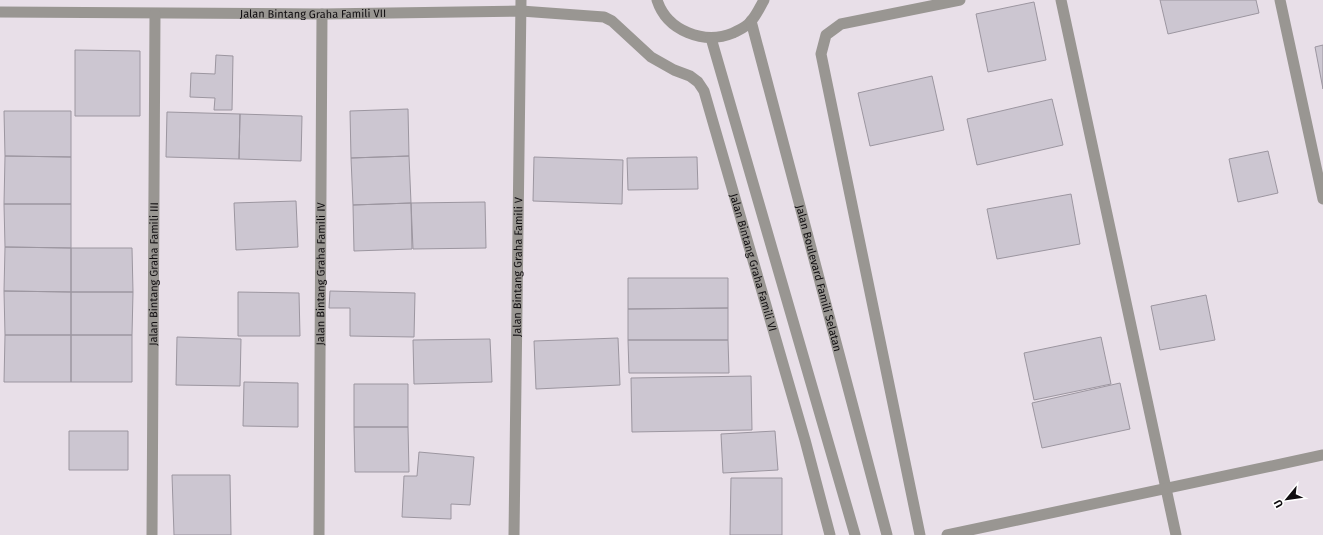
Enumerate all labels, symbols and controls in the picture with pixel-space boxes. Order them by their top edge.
street label: Jalan Bintang Graha Famili VII [240,7,386,21]
street label: Jalan Bintang Graha Famili VI [727,192,780,333]
street label: Jalan Bintang Graha Famili V [510,196,525,337]
street label: Jalan Bintang Graha Famili III [147,202,160,346]
street label: Jalan Bintang Graha Famili IV [314,202,327,346]
street label: Jalan Boulevard Famili Selatan [793,203,845,353]
north arrow [1267,479,1307,519]
text: U [1271,497,1286,510]

